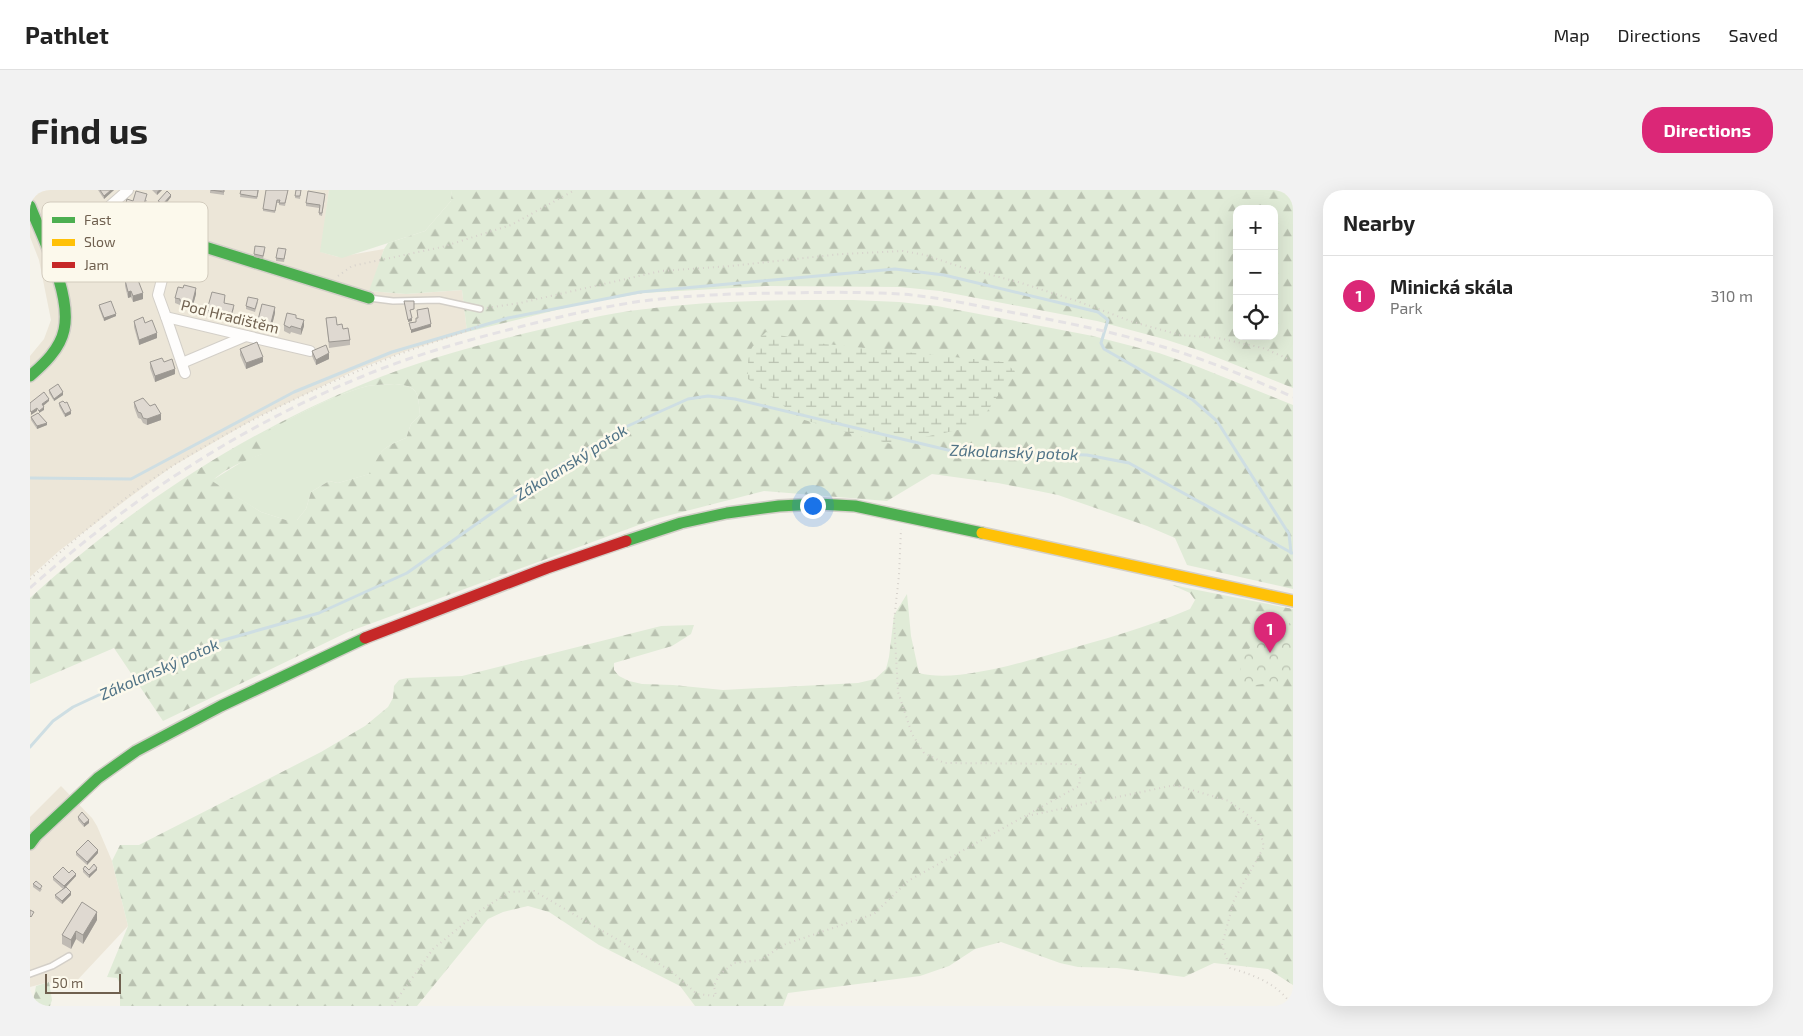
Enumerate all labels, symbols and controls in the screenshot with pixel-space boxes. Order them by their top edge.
text: Pathlet [25,20,109,49]
text: Map [1553,24,1590,46]
text: Directions [1618,24,1701,46]
text: Saved [1729,24,1778,46]
button: Directions [1642,107,1773,153]
text: Find us [30,109,148,151]
legend [42,202,208,282]
map controls [1233,205,1278,340]
button: + [1233,205,1278,250]
text: Nearby [1343,210,1415,235]
text: Fast [84,211,111,228]
text: Slow [84,233,116,250]
button: − [1233,250,1278,295]
text: Jam [84,256,109,273]
text: Minická skála [1390,275,1513,298]
text: 1 [1356,286,1362,305]
text: 310 m [1711,286,1753,305]
street label: Pod Hradištěm [179,295,281,337]
button: locate [1233,295,1278,340]
text: Park [1390,298,1423,317]
water label: Zákolanský potok [511,419,631,505]
water label: Zákolanský potok [949,440,1079,464]
your location [800,493,826,519]
pin: 1 [1254,612,1286,653]
water label: Zákolanský potok [96,634,222,704]
scale bar [45,971,121,994]
text: 50 m [52,974,83,991]

